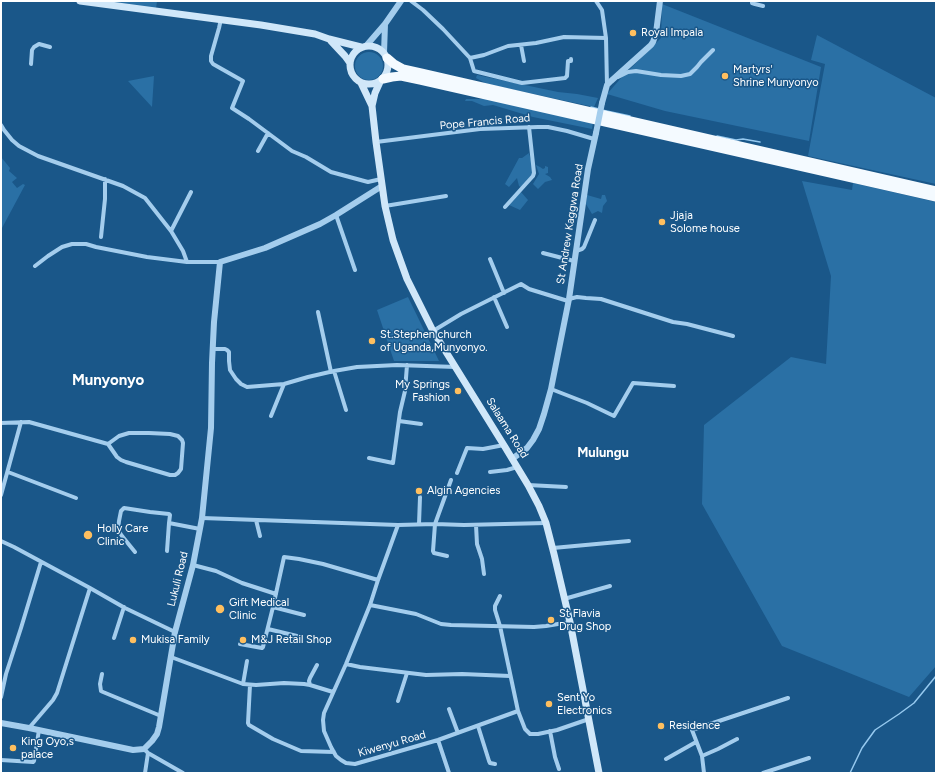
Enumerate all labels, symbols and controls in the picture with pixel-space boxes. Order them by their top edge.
place label: Royal Impala [641,26,703,40]
marker: Royal Impala [628,28,638,38]
place label: Martyrs' Shrine Munyonyo [733,63,819,89]
marker: Martyrs' Shrine Munyonyo [720,71,730,81]
street label: Pope Francis Road [439,111,531,133]
street label: St Andrew Kaggwa Road [554,163,586,285]
place label: Jjaja Solome house [670,209,740,235]
marker: Jjaja Solome house [657,217,667,227]
place label: St.Stephen church of Uganda,Munyonyo. [380,328,488,354]
marker: St.Stephen church of Uganda,Munyonyo. [367,336,377,346]
district label: Munyonyo [72,372,144,390]
place label: My Springs Fashion [395,378,450,404]
marker: My Springs Fashion [453,386,463,396]
street label: Salaama Road [483,395,531,461]
district label: Mulungu [577,445,629,461]
place label: Algin Agencies [427,484,500,498]
marker: Algin Agencies [414,486,424,496]
place label: Holly Care Clinic [97,522,148,548]
marker: Holly Care Clinic [82,529,94,541]
street label: Lukuli Road [165,550,191,608]
place label: Gift Medical Clinic [229,596,289,622]
marker: Gift Medical Clinic [214,603,226,615]
place label: St Flavia Drug Shop [559,607,611,633]
marker: St Flavia Drug Shop [546,615,556,625]
place label: Mukisa Family [141,633,209,647]
place label: M&J Retail Shop [251,633,332,647]
marker: Mukisa Family [128,635,138,645]
marker: M&J Retail Shop [238,635,248,645]
place label: Sent Yo Electronics [557,691,612,717]
marker: Sent Yo Electronics [544,699,554,709]
place label: Residence [669,719,720,733]
marker: Residence [656,721,666,731]
street label: Kiwenyu Road [357,728,427,760]
place label: King Oyo,s palace [21,735,74,761]
marker: King Oyo,s palace [8,743,18,753]

